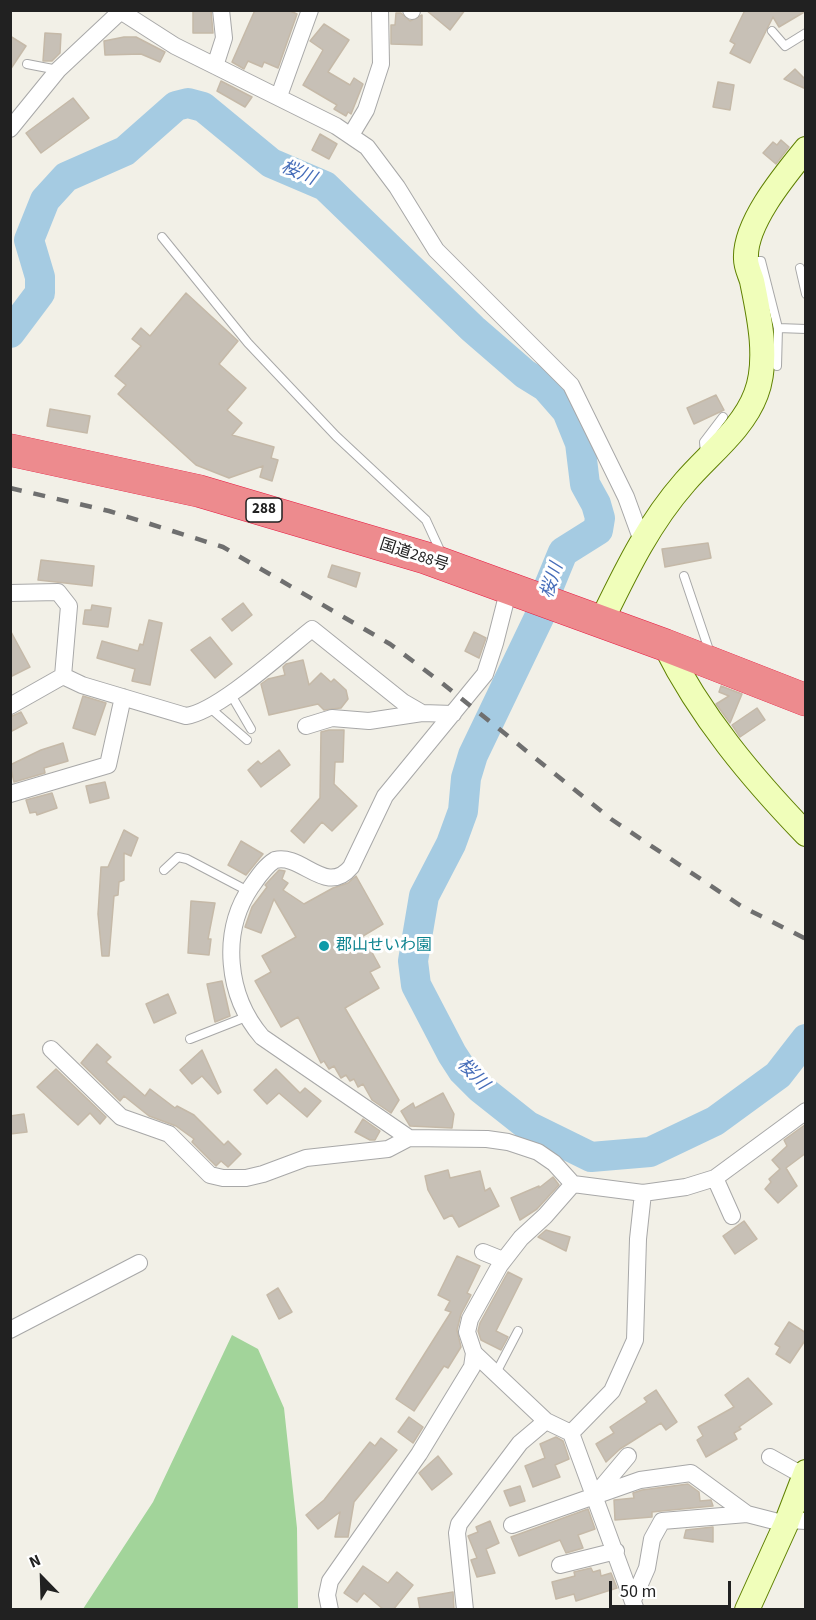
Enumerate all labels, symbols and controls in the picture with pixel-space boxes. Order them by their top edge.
water label: 桜川 [277,157,319,191]
road number: 288 [246,498,282,522]
street label: 国道288号 [377,536,451,576]
water label: 桜川 [537,561,569,601]
place label: 郡山せいわ園 [336,936,432,956]
marker: 郡山せいわ園 [317,939,331,953]
water label: 桜川 [452,1055,492,1095]
north arrow [12,1548,72,1608]
text: N [26,1549,44,1574]
scale bar [612,1569,734,1607]
text: 50 m [620,1579,656,1604]

